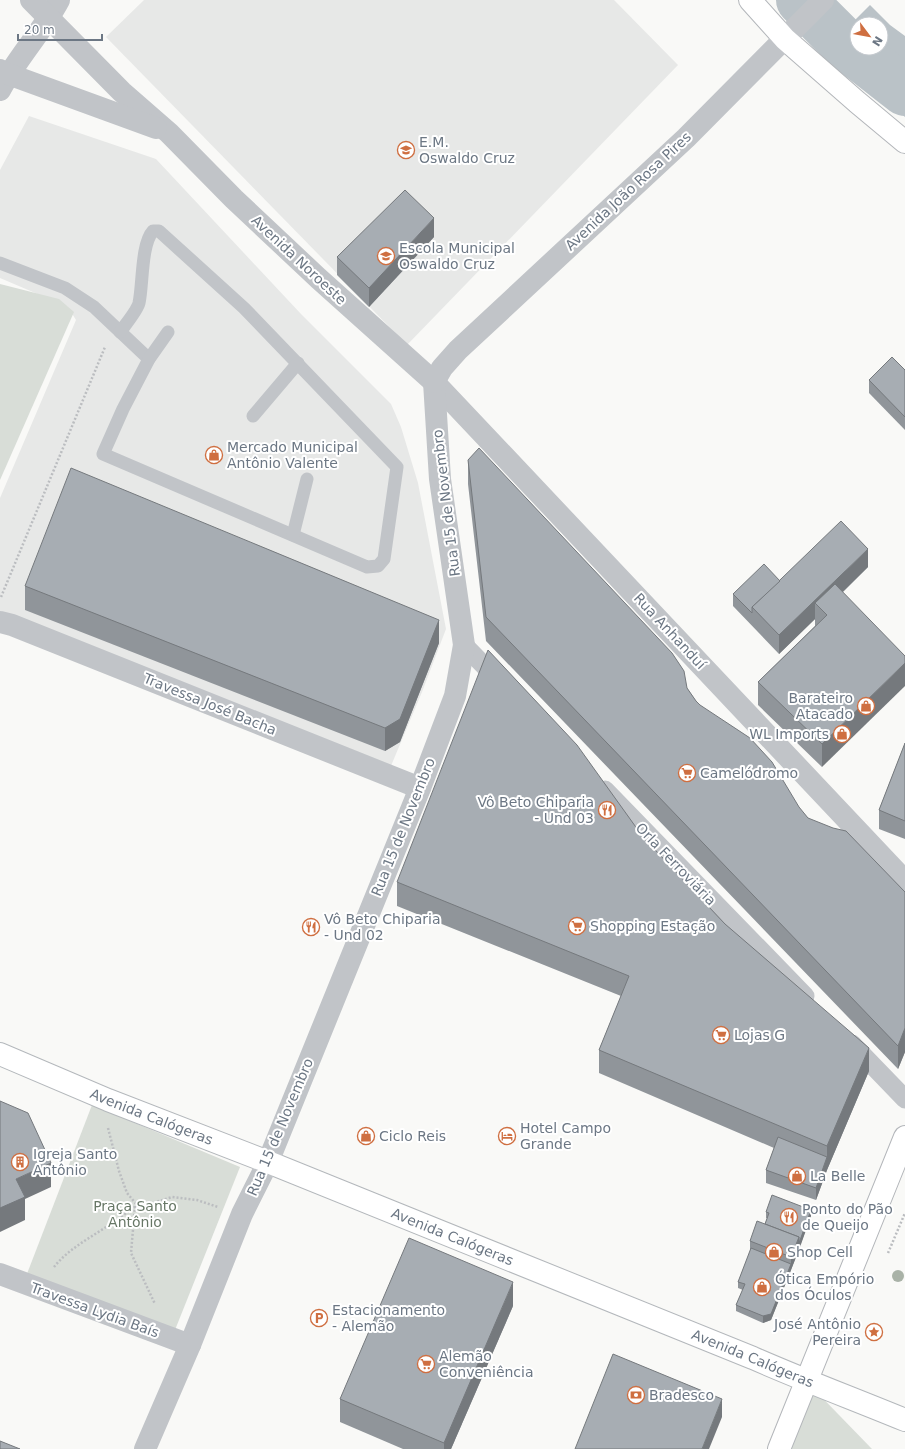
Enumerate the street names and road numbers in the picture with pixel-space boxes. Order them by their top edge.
street label: Avenida João Rosa Pires [562,129,694,253]
street label: Avenida Noroeste [248,212,350,308]
street label: Rua 15 de Novembro [429,429,463,577]
street label: Rua Anhanduí [631,590,710,673]
street label: Travessa José Bacha [140,670,279,738]
street label: Rua 15 de Novembro [368,756,438,898]
street label: Orla Ferroviária [633,820,719,908]
street label: Rua 15 de Novembro [244,1056,316,1198]
street label: Avenida Calógeras [88,1085,215,1148]
street label: Avenida Calógeras [389,1205,516,1268]
street label: Travessa Lydia Baís [28,1279,161,1341]
street label: Avenida Calógeras [689,1326,816,1391]

